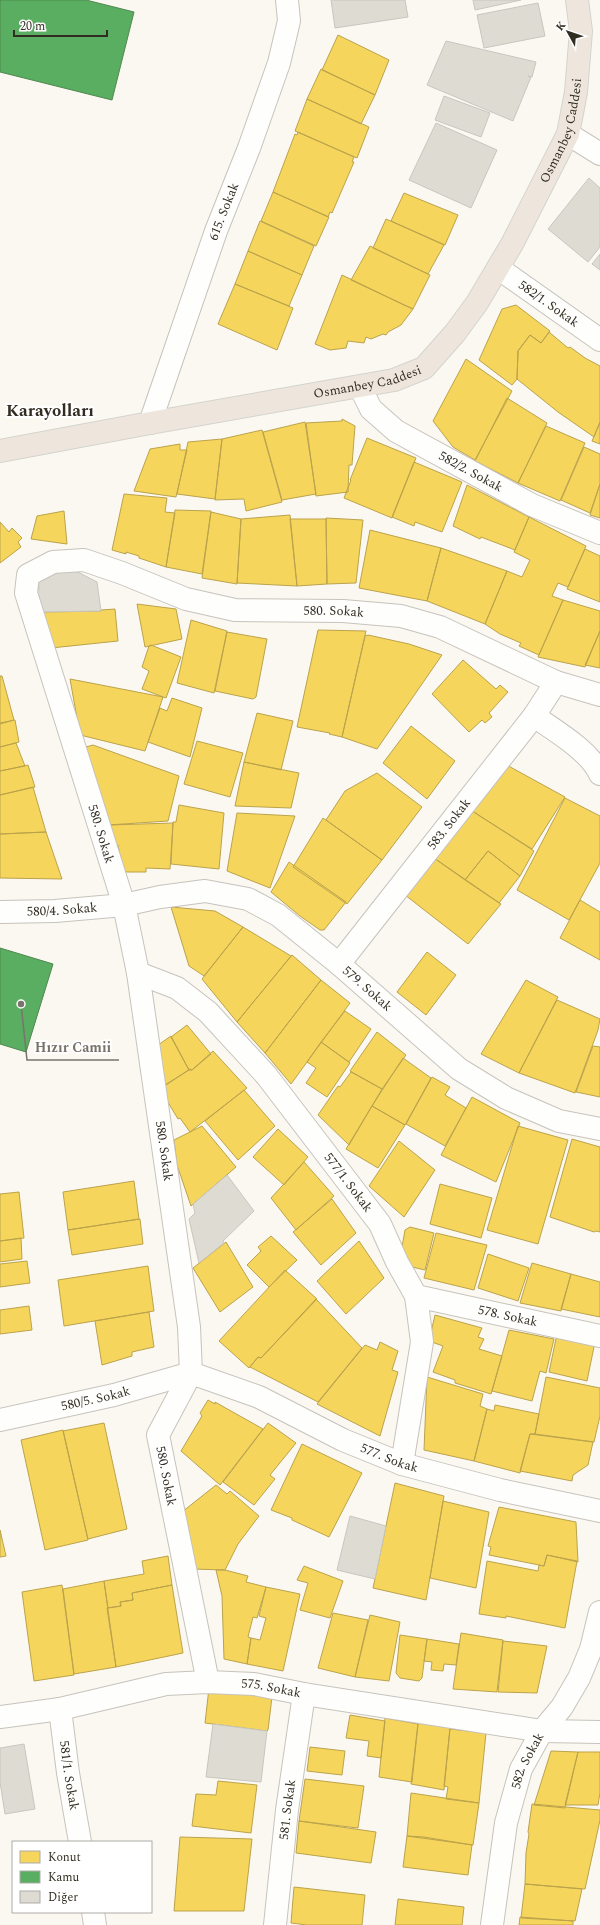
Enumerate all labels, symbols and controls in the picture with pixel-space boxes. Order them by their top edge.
scale bar [14,12,107,38]
north arrow [548,12,588,52]
text: 20 m [20,17,45,36]
text: K [551,17,570,35]
street label: Osmanbey Caddesi [535,77,587,187]
street label: 615. Sokak [203,180,244,243]
street label: 582/1. Sokak [514,275,583,332]
street label: Osmanbey Caddesi [312,360,425,404]
district label: Karayolları [6,398,94,424]
street label: 582/2. Sokak [435,446,507,497]
street label: 580. Sokak [303,601,365,623]
street label: 583. Sokak [422,794,476,854]
street label: 580. Sokak [83,802,119,866]
street label: 580/4. Sokak [27,897,98,922]
street label: 579. Sokak [338,961,397,1016]
callout: Hızır Camii [27,1034,119,1060]
text: Hızır Camii [35,1037,112,1058]
street label: 580. Sokak [150,1120,178,1182]
street label: 577/1. Sokak [319,1148,378,1217]
street label: 578. Sokak [476,1300,540,1332]
street label: 580/5. Sokak [59,1381,133,1416]
street label: 577. Sokak [357,1438,420,1478]
street label: 580. Sokak [150,1444,182,1508]
street label: 575. Sokak [241,1673,303,1703]
street label: 582. Sokak [506,1729,549,1791]
street label: 581/1. Sokak [54,1739,84,1812]
street label: 581. Sokak [274,1778,301,1841]
legend [12,1841,152,1913]
text: Konut [48,1848,81,1867]
text: Kamu [48,1868,80,1887]
text: Diğer [48,1888,78,1907]

